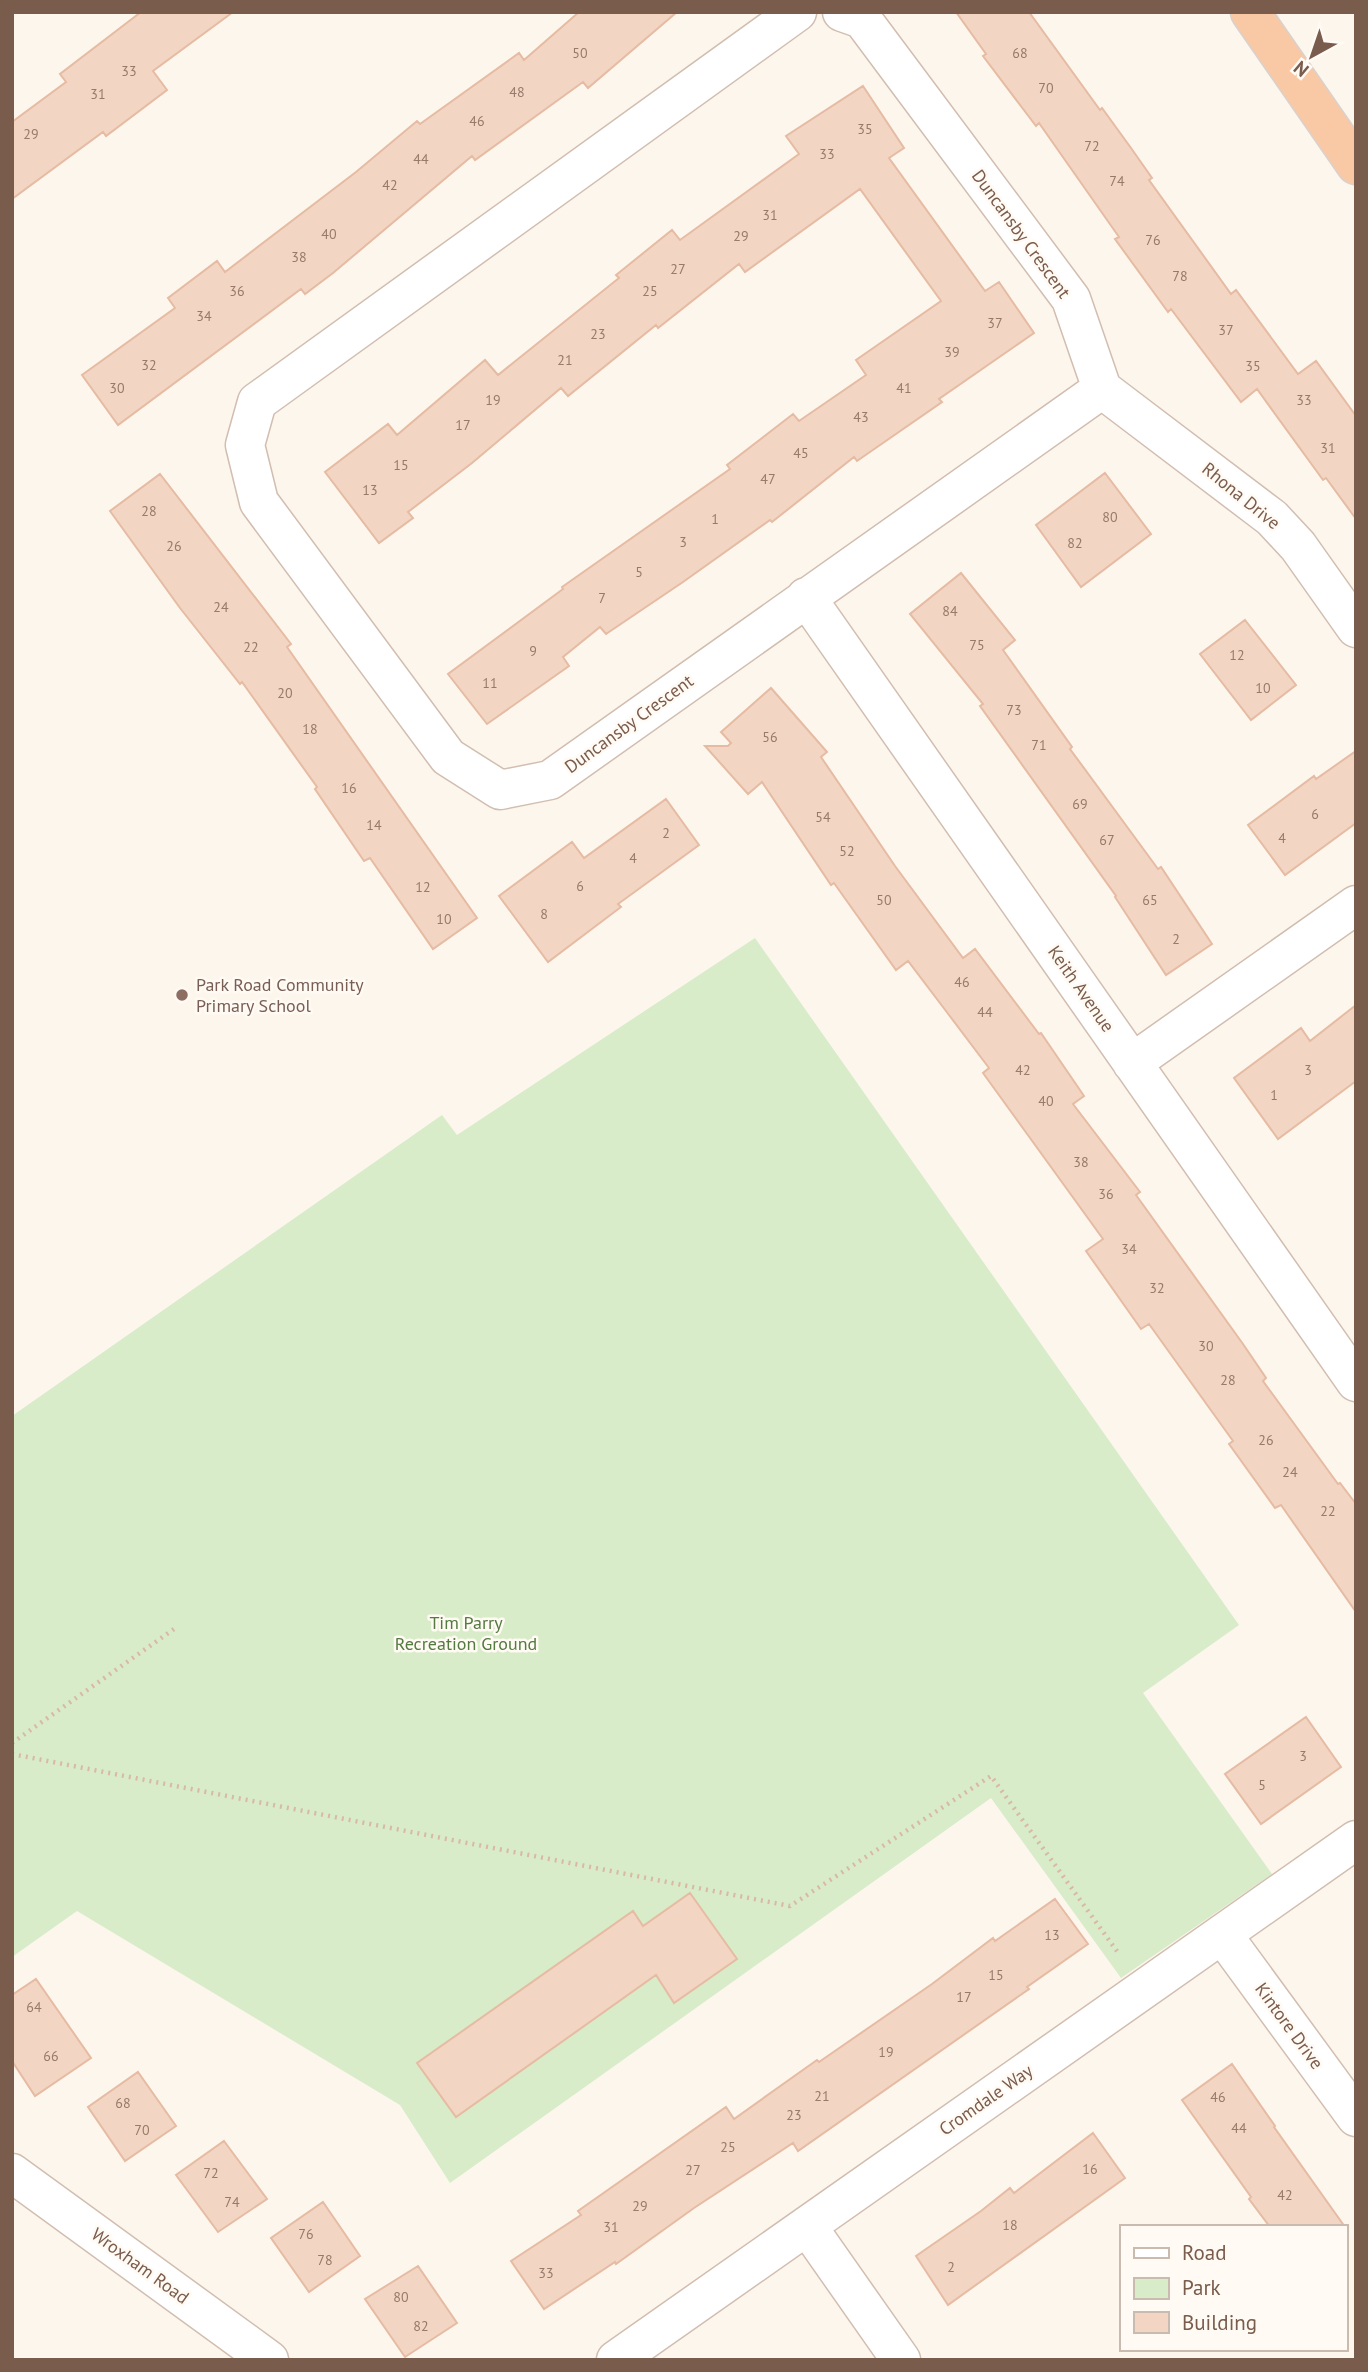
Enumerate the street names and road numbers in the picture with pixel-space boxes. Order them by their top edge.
street label: Duncansby Crescent [967,165,1076,303]
street label: Rhona Drive [1198,457,1285,534]
street label: Duncansby Crescent [560,669,698,778]
street label: Keith Avenue [1043,941,1120,1036]
street label: Kintore Drive [1250,1978,1329,2074]
street label: Cromdale Way [934,2058,1038,2140]
street label: Wroxham Road [87,2222,194,2309]

